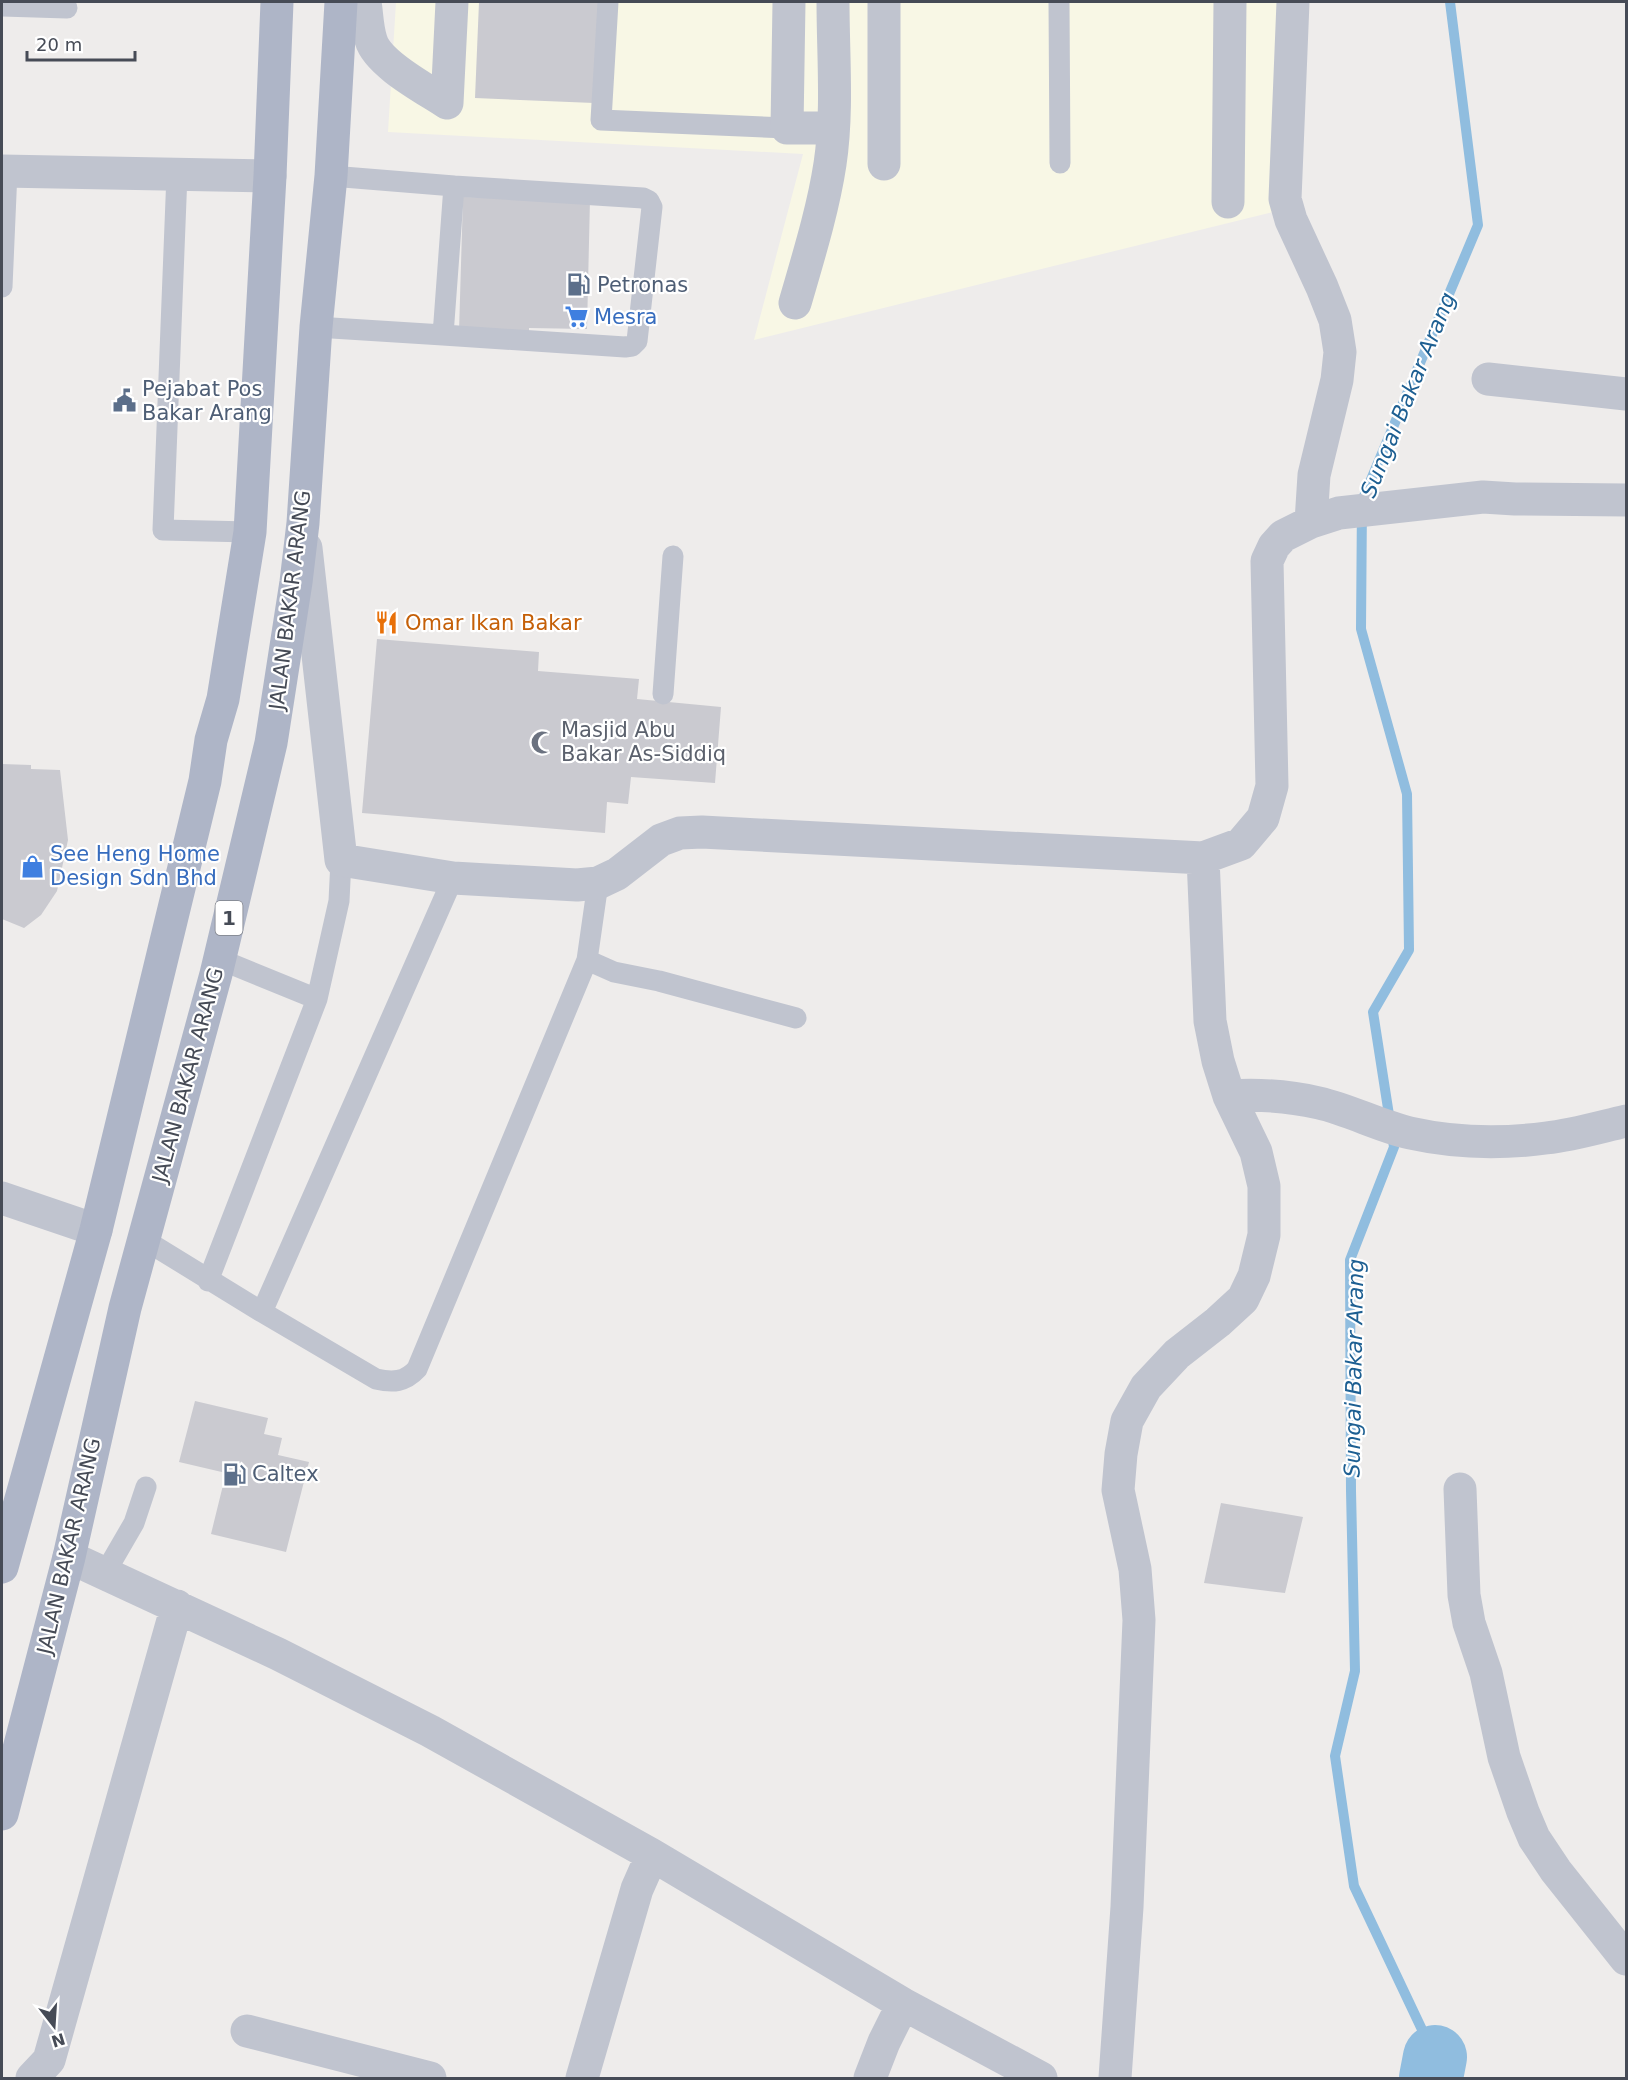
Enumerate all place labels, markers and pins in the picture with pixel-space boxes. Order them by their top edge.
fuel station icon: Petronas [566,272,592,298]
place label: Petronas [597,273,688,297]
supermarket icon: Mesra [563,304,589,330]
place label: Mesra [594,305,657,329]
place label: Pejabat Pos Bakar Arang [142,377,272,425]
public building icon: Pejabat Pos Bakar Arang [111,388,137,414]
restaurant icon: Omar Ikan Bakar [374,610,400,636]
place label: Omar Ikan Bakar [405,611,582,635]
place label: Masjid Abu Bakar As-Siddiq [561,718,726,766]
mosque icon: Masjid Abu Bakar As-Siddiq [530,729,556,755]
place label: See Heng Home Design Sdn Bhd [50,842,220,890]
shop icon: See Heng Home Design Sdn Bhd [19,853,45,879]
fuel station icon: Caltex [221,1461,247,1487]
place label: Caltex [252,1462,319,1486]

